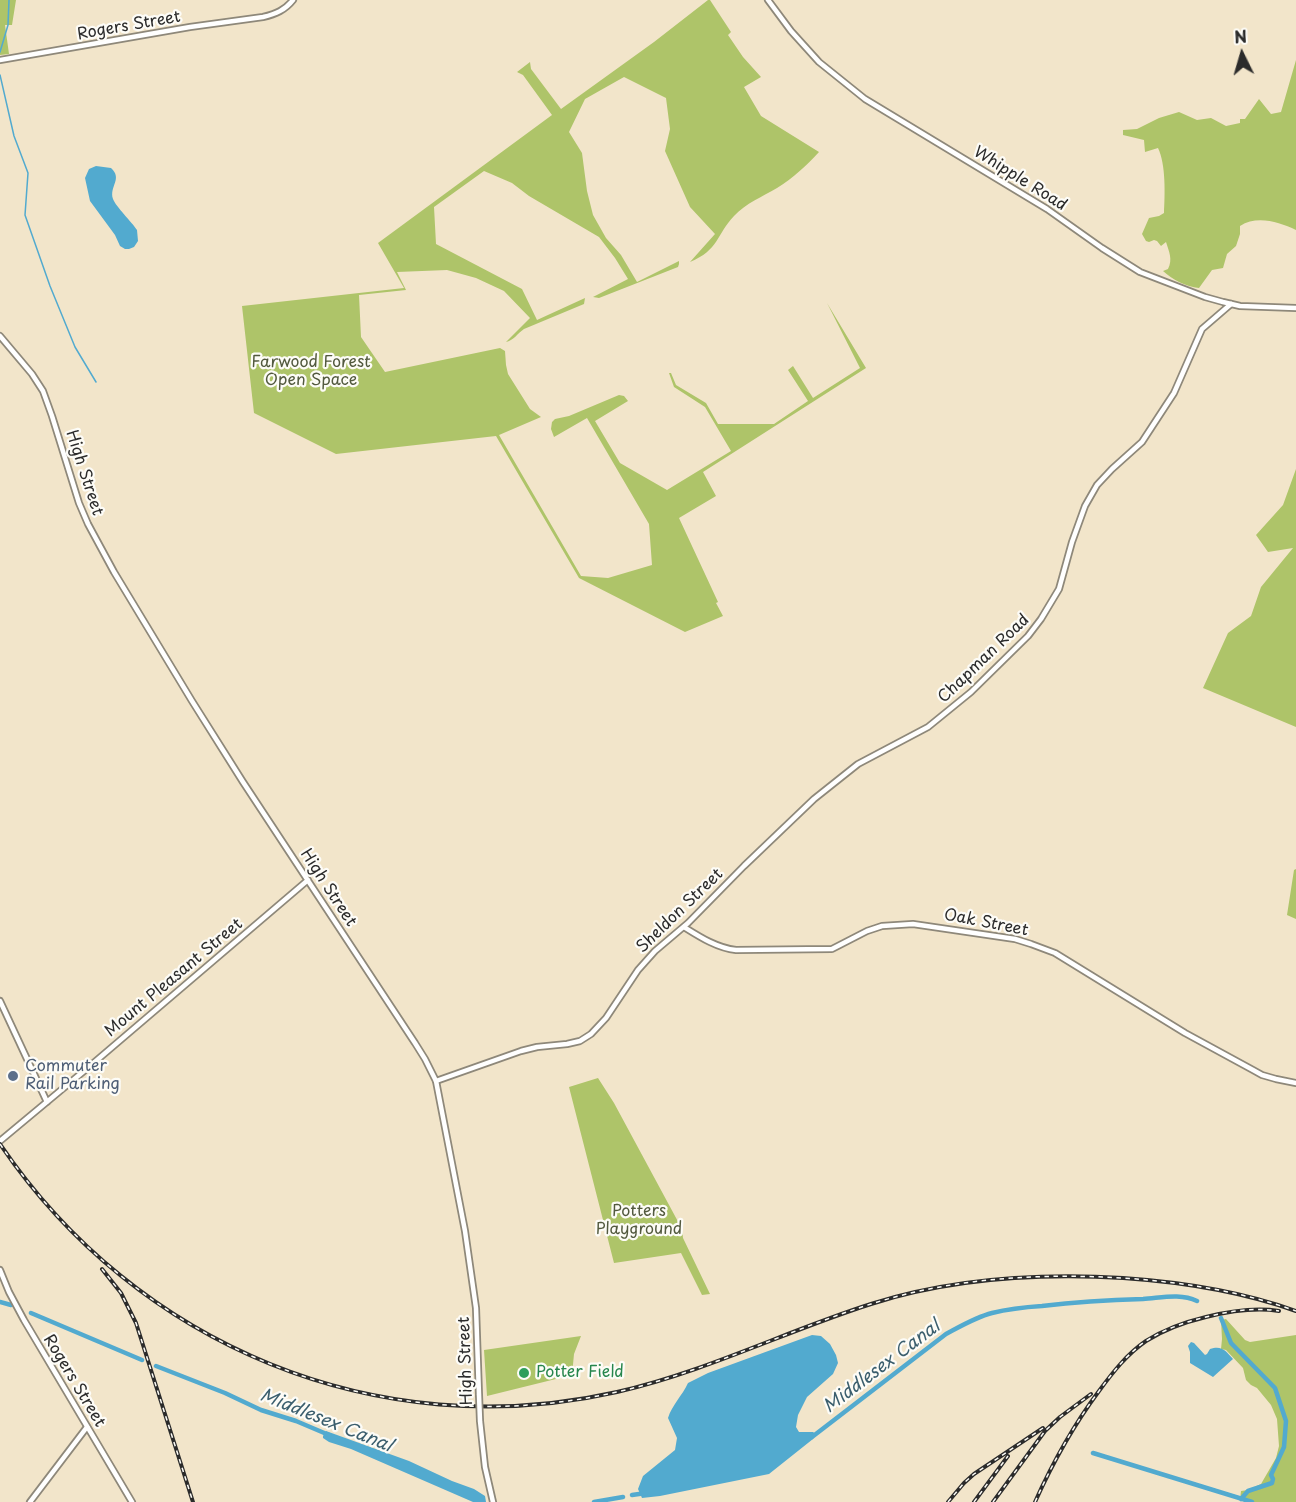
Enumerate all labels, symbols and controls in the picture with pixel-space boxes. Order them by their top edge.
street label: Rogers Street [76,7,182,45]
north arrow [1212,24,1272,84]
text: N [1233,24,1248,49]
street label: Whipple Road [970,143,1070,215]
park label: Farwood Forest Open Space [251,353,371,391]
street label: High Street [61,428,107,518]
street label: Chapman Road [934,611,1034,707]
street label: High Street [296,846,360,930]
street label: Sheldon Street [633,865,727,957]
street label: Oak Street [942,905,1030,941]
street label: Mount Pleasant Street [101,915,247,1041]
place label: Commuter Rail Parking [25,1057,120,1095]
marker: Commuter Rail Parking [6,1069,20,1083]
park label: Potters Playground [596,1202,682,1240]
street label: High Street [455,1316,477,1406]
water label: Middlesex Canal [819,1316,945,1418]
street label: Rogers Street [39,1331,109,1431]
place label: Potter Field [536,1363,624,1383]
marker: Potter Field [517,1366,531,1380]
water label: Middlesex Canal [257,1385,395,1457]

